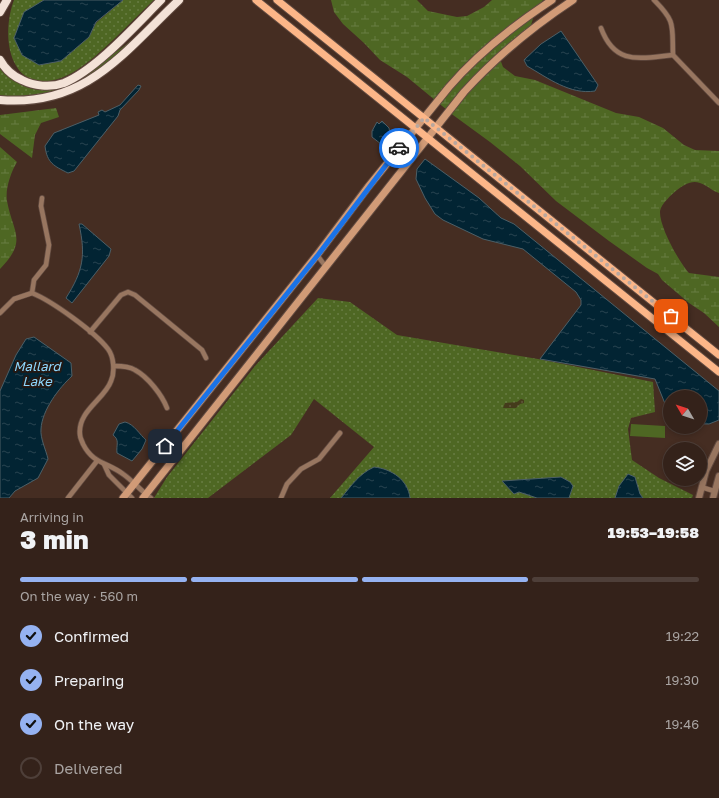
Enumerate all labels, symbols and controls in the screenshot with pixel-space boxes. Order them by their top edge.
courier [379,128,419,168]
icon: car [388,137,410,159]
pin [654,299,688,333]
icon: bag [660,305,682,327]
water label: Mallard Lake [13,358,63,389]
north arrow [663,390,707,434]
map controls [663,390,707,486]
pin [148,429,182,463]
icon: home [154,435,176,457]
button: layers [663,442,707,486]
text: Arriving in [20,509,84,525]
text: 19:53–19:58 [608,523,699,541]
text: 3 min [20,524,89,555]
text: On the way · 560 m [20,588,138,604]
icon: check [20,625,42,647]
text: Confirmed [54,627,129,645]
text: 19:22 [666,628,699,644]
icon: check [20,669,42,691]
text: Preparing [54,671,124,689]
text: 19:30 [665,672,699,688]
icon: check [20,713,42,735]
text: On the way [54,715,134,733]
text: 19:46 [665,716,699,732]
text: Delivered [54,759,122,777]

